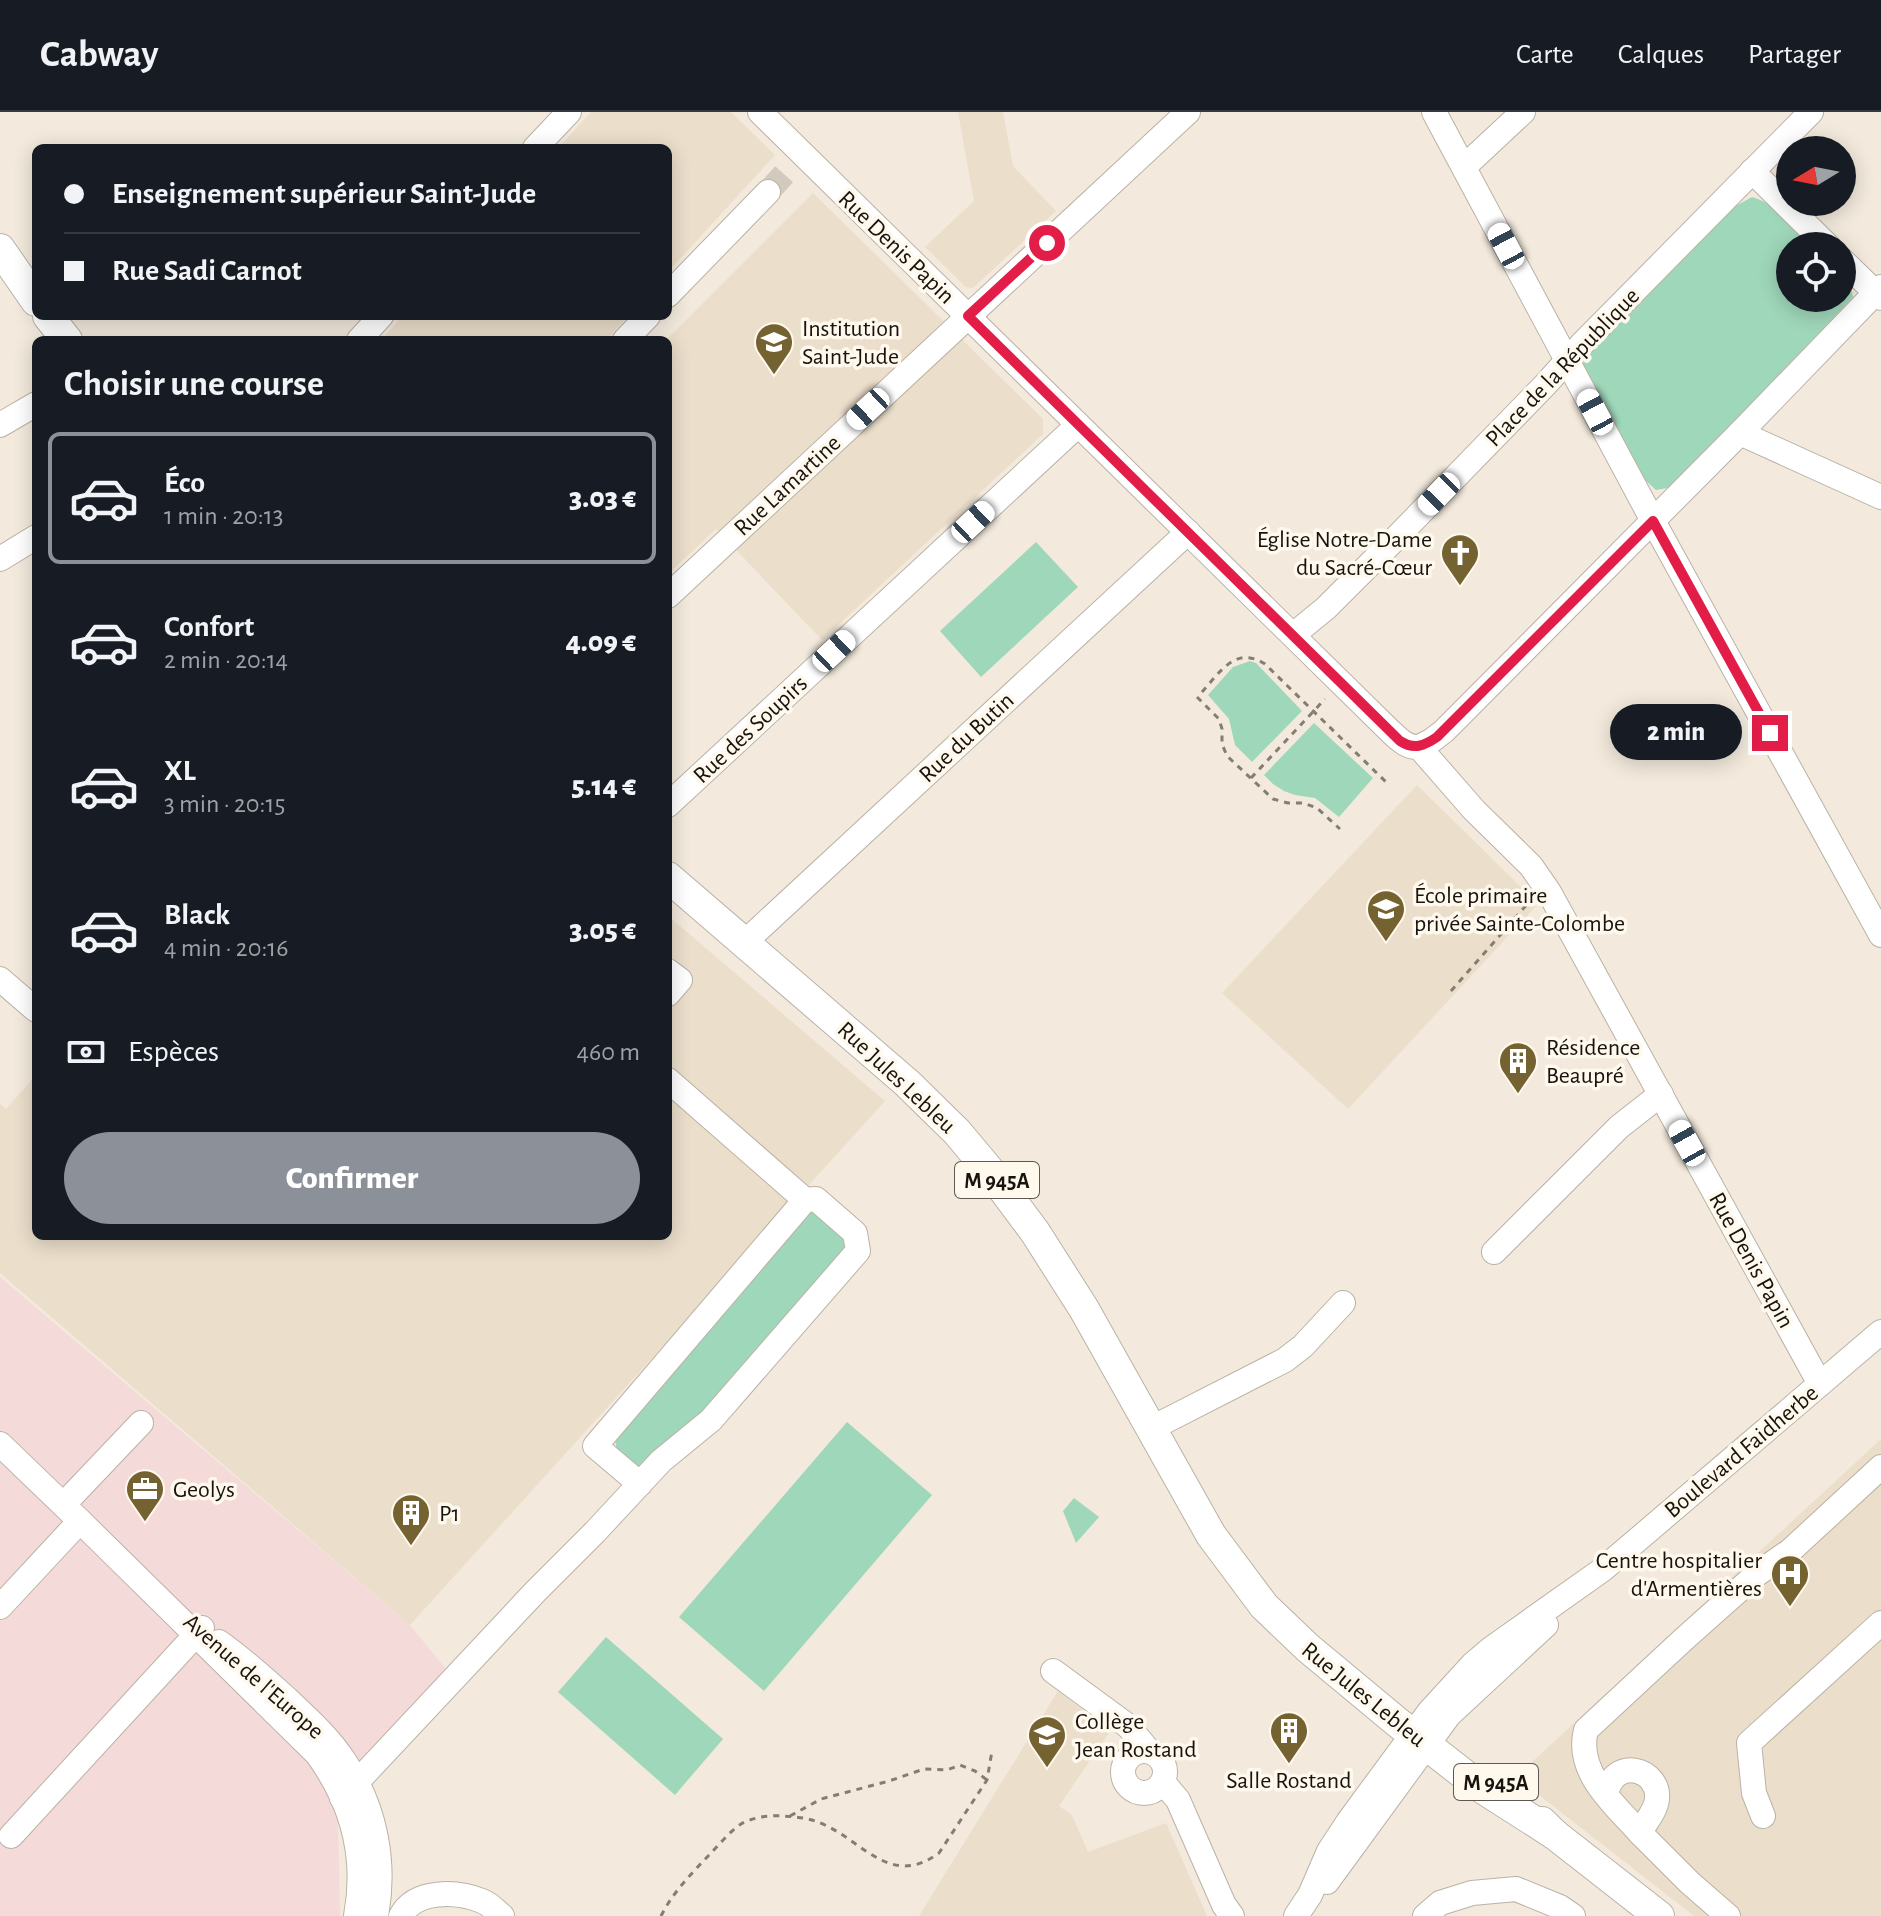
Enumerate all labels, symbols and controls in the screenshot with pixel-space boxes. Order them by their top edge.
text: Cabway [40,36,158,74]
text: Carte [1516,41,1574,69]
text: Calques [1618,41,1704,69]
text: Partager [1748,41,1841,69]
north arrow [1776,136,1856,216]
map controls [1776,136,1856,312]
text: Enseignement supérieur Saint-Jude [112,179,536,209]
street label: Rue Denis Papin [834,187,959,309]
car [1484,219,1528,273]
route start [1029,225,1065,261]
button: locate [1776,232,1856,312]
text: Rue Sadi Carnot [112,256,302,286]
street label: Place de la République [1481,284,1644,451]
place label: Institution Saint-Jude [802,317,900,369]
school or university icon: Institution Saint-Jude [753,321,795,376]
text: Choisir une course [64,366,324,402]
car [842,384,894,434]
car [1573,385,1617,439]
street label: Rue Lamartine [730,431,845,541]
icon: car [68,462,140,534]
text: Éco [164,468,205,498]
car [1414,468,1464,520]
text: 3.03 € [569,483,636,513]
car [947,497,999,547]
text: 1 min · 20:13 [164,503,283,529]
place label: Église Notre-Dame du Sacré-Cœur [1257,526,1432,580]
church icon: Église Notre-Dame du Sacré-Cœur [1439,532,1481,587]
icon: car [68,606,140,678]
text: Confort [164,612,254,642]
car [808,626,860,676]
text: 4.09 € [565,627,636,657]
text: 2 min · 20:14 [164,647,288,673]
street label: Rue des Soupirs [689,671,812,788]
street label: Rue du Butin [915,688,1019,787]
callout: 2 min [1610,705,1742,761]
route end [1752,715,1788,751]
text: 2 min [1647,719,1705,745]
icon: car [68,750,140,822]
text: XL [164,756,196,786]
text: 5.14 € [571,771,636,801]
text: 3 min · 20:15 [164,791,285,817]
place label: École primaire privée Sainte-Colombe [1414,882,1625,936]
school or university icon: École primaire privée Sainte-Colombe [1365,888,1407,943]
icon: car [68,894,140,966]
text: Black [164,900,230,930]
text: 3.05 € [569,915,636,945]
text: 4 min · 20:16 [164,935,289,961]
street label: Rue Jules Lebleu [833,1017,960,1138]
icon: cash [64,1030,108,1074]
place label: Résidence Beaupré [1546,1036,1640,1088]
text: Espèces [128,1037,219,1067]
text: 460 m [576,1039,640,1065]
building icon: Résidence Beaupré [1497,1040,1539,1095]
car [1665,1116,1709,1170]
button: Confirmer [64,1132,640,1224]
road number: M 945A [955,1162,1039,1198]
street label: Rue Denis Papin [1704,1189,1798,1332]
street label: Boulevard Faidherbe [1660,1381,1823,1523]
office icon: Geolys [124,1468,166,1523]
place label: Geolys [173,1478,235,1502]
building icon: P1 [390,1492,432,1547]
place label: P1 [439,1502,460,1526]
place label: Centre hospitalier d'Armentières [1596,1549,1762,1601]
hospital icon: Centre hospitalier d'Armentières [1769,1553,1811,1608]
street label: Avenue de l'Europe [179,1610,328,1744]
street label: Rue Jules Lebleu [1297,1638,1430,1752]
place label: Collège Jean Rostand [1075,1710,1197,1762]
building icon: Salle Rostand [1268,1710,1310,1765]
school or university icon: Collège Jean Rostand [1026,1714,1068,1769]
road number: M 945A [1454,1764,1538,1800]
place label: Salle Rostand [1226,1769,1352,1793]

